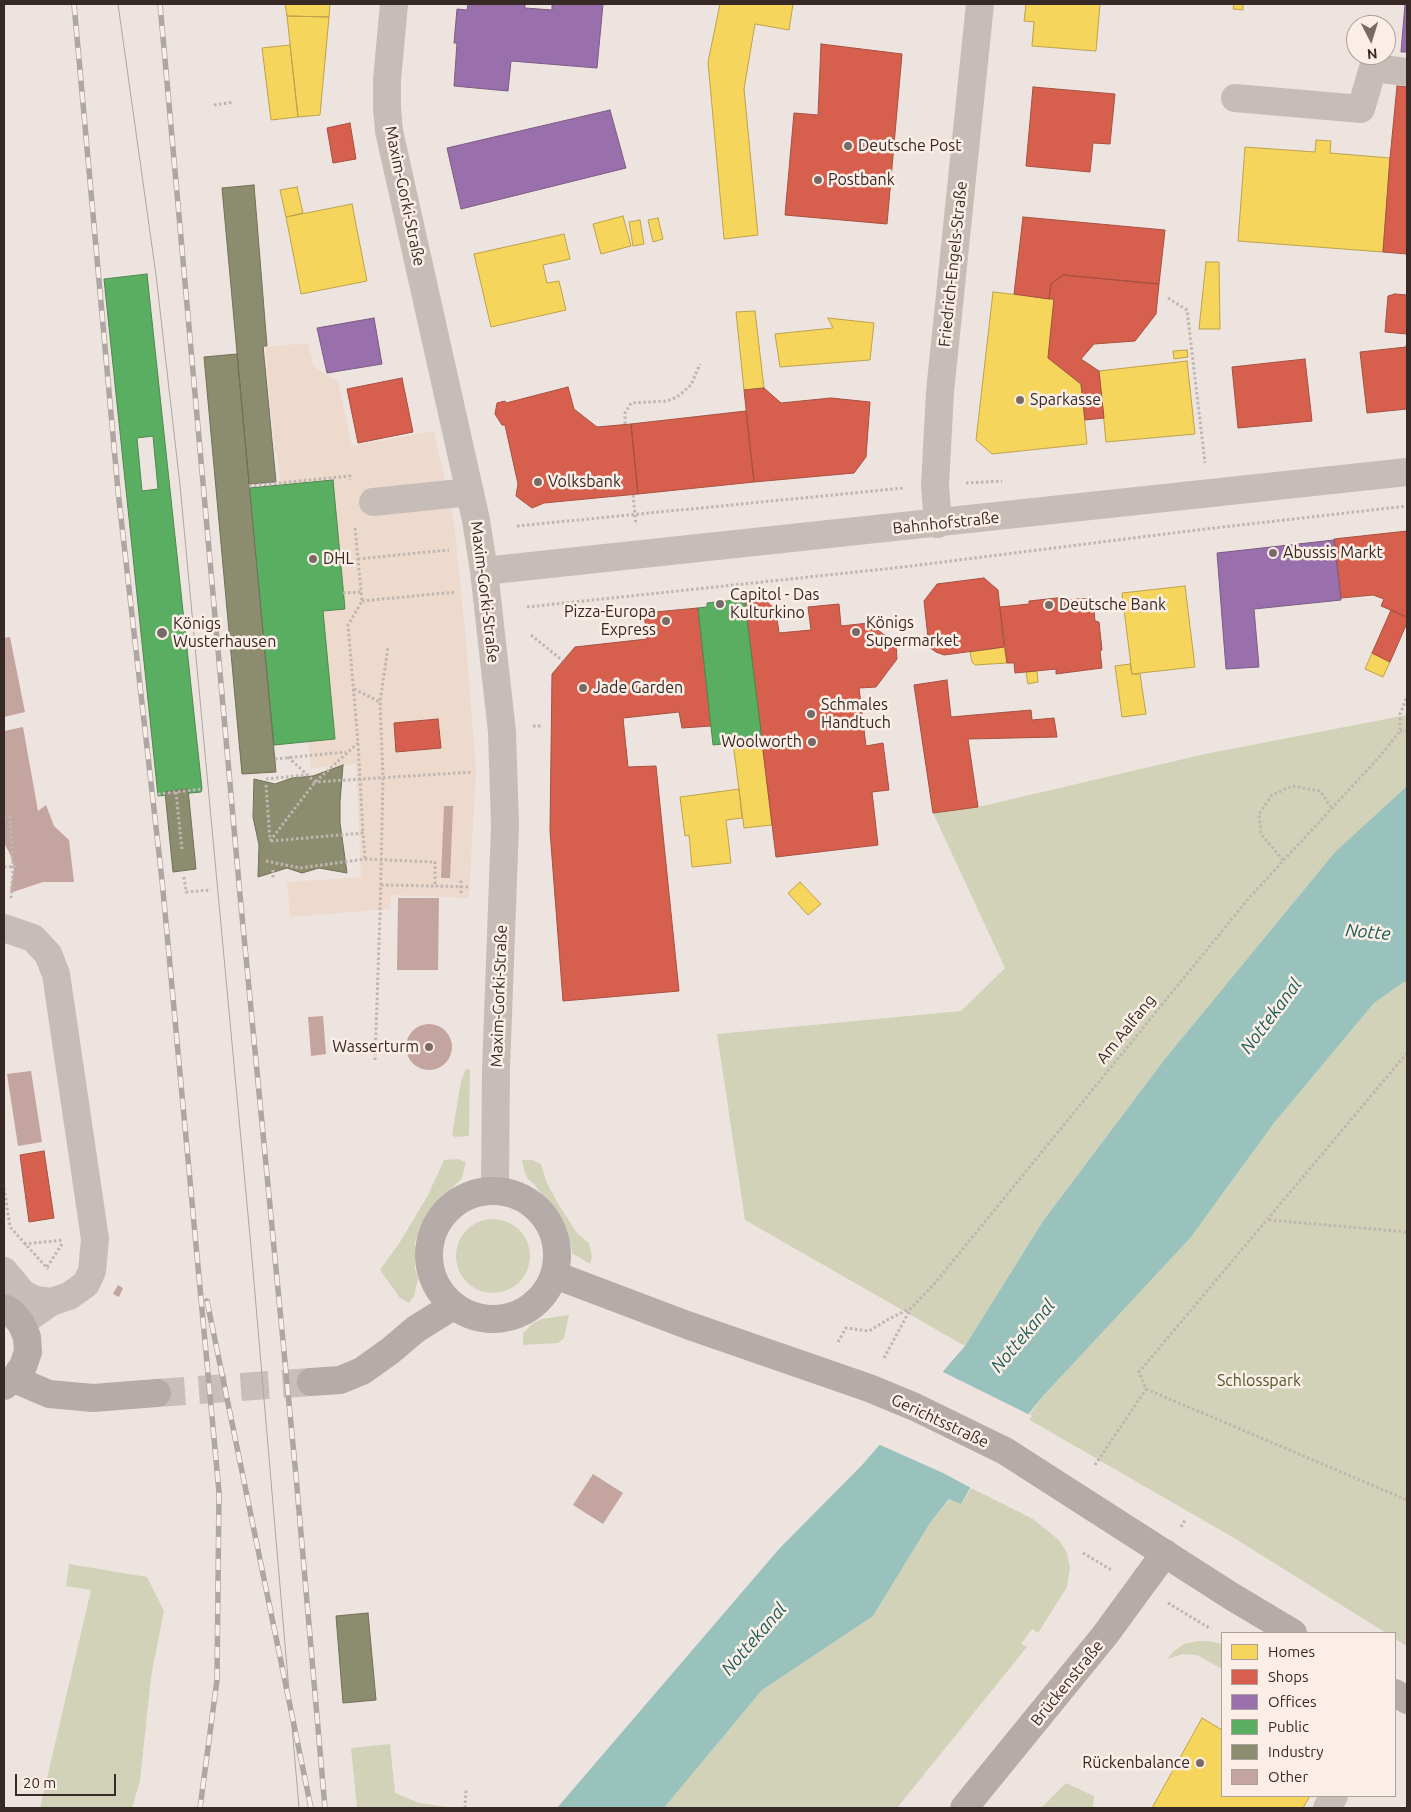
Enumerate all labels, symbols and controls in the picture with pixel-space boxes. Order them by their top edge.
north arrow [1346,15,1396,65]
text: N [1366,46,1378,62]
street label: Maxim-Gorki-Straße [381,124,429,268]
place label: Deutsche Post [858,136,962,156]
marker: Deutsche Post [842,140,854,152]
place label: Postbank [828,170,895,190]
marker: Postbank [812,174,824,186]
street label: Friedrich-Engels-Straße [935,180,971,348]
place label: Sparkasse [1030,390,1101,410]
marker: Sparkasse [1014,394,1026,406]
place label: Volksbank [548,472,621,492]
marker: Volksbank [532,476,544,488]
street label: Bahnhofstraße [892,508,1000,538]
street label: Maxim-Gorki-Straße [467,520,503,664]
place label: Abussis Markt [1283,543,1383,563]
marker: Abussis Markt [1267,547,1279,559]
place label: DHL [323,549,354,569]
marker: DHL [307,553,319,565]
place label: Capitol - Das Kulturkino [730,585,820,623]
place label: Deutsche Bank [1059,595,1166,615]
marker: Capitol - Das Kulturkino [714,598,726,610]
marker: Deutsche Bank [1043,599,1055,611]
place label: Pizza-Europa Express [564,602,656,640]
place label: Königs Supermarket [866,613,959,651]
place label: Königs Wusterhausen [173,614,276,652]
marker: Pizza-Europa Express [660,615,672,627]
marker: Königs Wusterhausen [155,626,169,640]
marker: Königs Supermarket [850,626,862,638]
place label: Jade Garden [593,678,683,698]
marker: Jade Garden [577,682,589,694]
place label: Schmales Handtuch [821,695,891,733]
marker: Schmales Handtuch [805,708,817,720]
place label: Woolworth [721,732,802,752]
marker: Woolworth [806,736,818,748]
water label: Notte [1345,919,1391,945]
street label: Maxim-Gorki-Straße [487,924,511,1068]
water label: Nottekanal [1236,974,1306,1058]
street label: Am Aalfang [1092,991,1160,1067]
place label: Wasserturm [332,1037,419,1057]
marker: Wasserturm [423,1041,435,1053]
water label: Nottekanal [986,1295,1060,1377]
park label: Schlosspark [1217,1371,1301,1391]
street label: Gerichtsstraße [888,1390,992,1452]
water label: Nottekanal [717,1598,791,1680]
legend [1221,1632,1396,1797]
street label: Brückenstraße [1027,1636,1107,1730]
text: Homes [1268,1643,1315,1660]
text: Shops [1268,1668,1309,1685]
text: Offices [1268,1693,1316,1710]
text: Public [1268,1718,1309,1735]
text: Industry [1268,1743,1323,1760]
place label: Rückenbalance [1082,1753,1190,1773]
marker: Rückenbalance [1194,1757,1206,1769]
scale bar [18,1764,119,1796]
text: Other [1268,1768,1308,1785]
text: 20 m [23,1774,56,1791]

